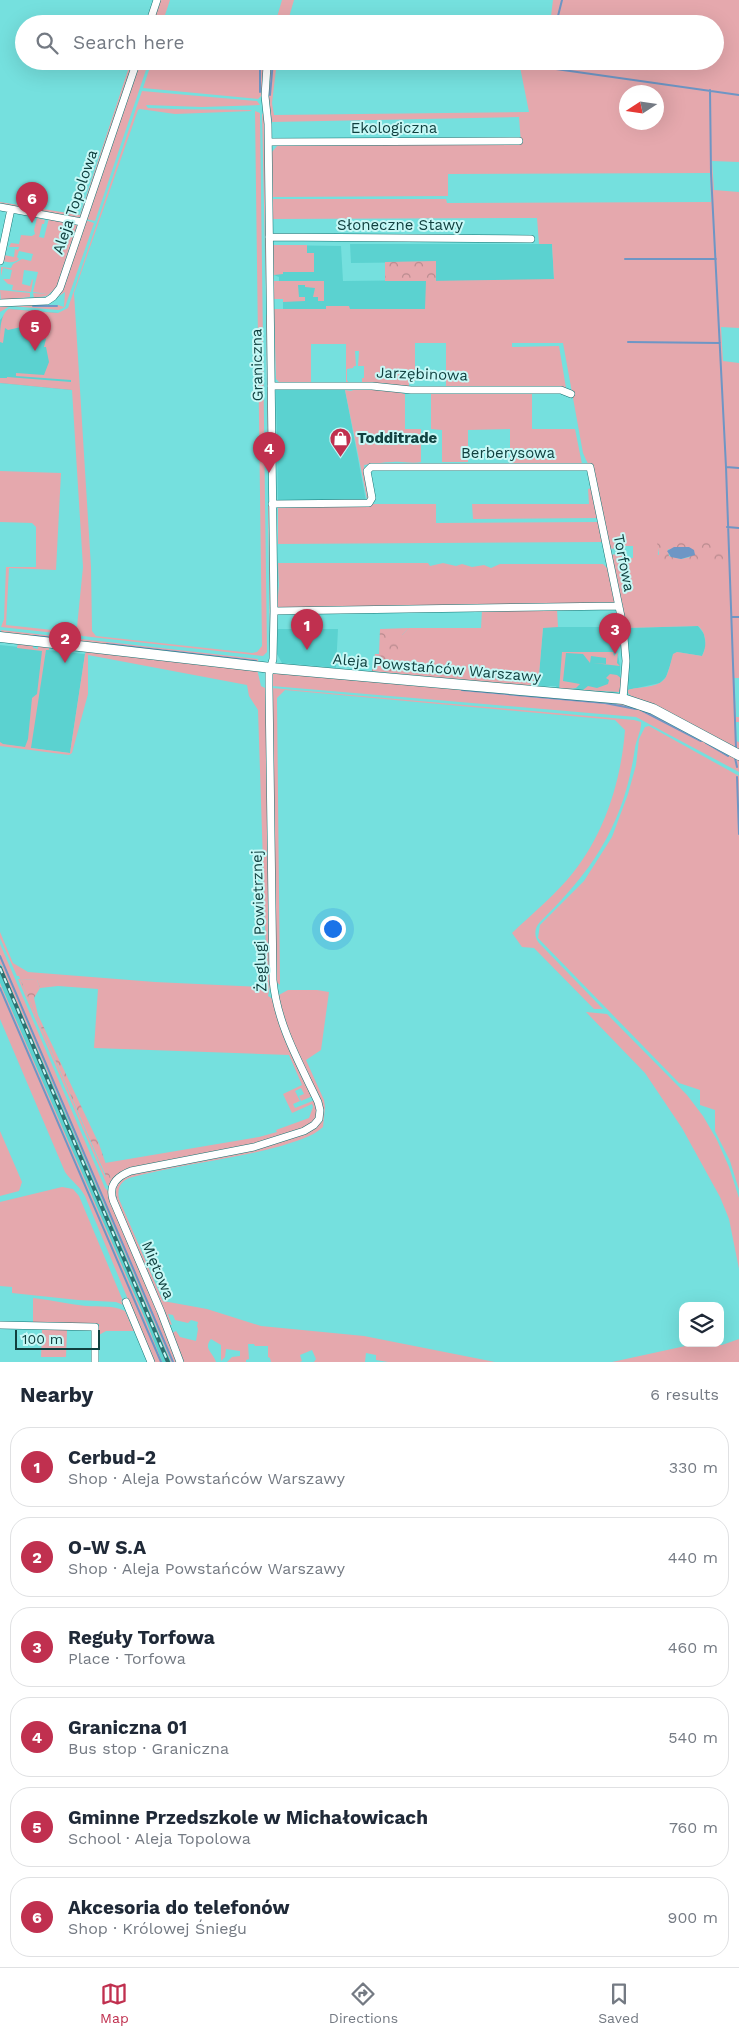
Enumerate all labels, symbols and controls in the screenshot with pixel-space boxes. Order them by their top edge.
search box [15,15,724,70]
icon: search [33,29,61,57]
text: Search here [73,31,184,54]
north arrow [619,85,664,130]
street label: Ekologiczna [351,119,438,137]
street label: Aleja Topolowa [49,147,101,256]
pin: 6 [16,182,48,223]
street label: Słoneczne Stawy [337,216,463,234]
pin: 5 [19,310,51,351]
street label: Graniczna [247,328,267,402]
street label: Jarzębinowa [376,363,469,385]
shop icon: Todditrade [329,426,353,457]
place label: Todditrade [357,429,438,447]
pin: 4 [253,432,285,473]
street label: Berberysowa [461,444,555,462]
street label: Torfowa [610,533,638,594]
pin: 1 [291,609,323,650]
pin: 3 [599,613,631,654]
pin: 2 [49,622,81,663]
street label: Aleja Powstańców Warszawy [332,650,542,686]
street label: Żeglugi Powietrznej [248,850,270,992]
your location [320,916,346,942]
street label: Miętowa [138,1238,178,1302]
map controls [679,1302,724,1347]
button: layers [679,1302,724,1347]
scale bar [15,1327,100,1350]
text: 100 m [22,1331,63,1347]
text: Nearby [20,1382,93,1407]
text: 6 results [650,1385,719,1404]
text: Cerbud-2 [68,1446,156,1469]
text: 1 [34,1458,40,1477]
text: 330 m [669,1458,718,1477]
text: Shop · Aleja Powstańców Warszawy [68,1469,345,1488]
text: O-W S.A [68,1536,146,1559]
text: 2 [32,1548,42,1567]
text: 440 m [668,1548,718,1567]
text: Shop · Aleja Powstańców Warszawy [68,1559,345,1578]
text: Reguły Torfowa [68,1626,215,1649]
text: 3 [32,1638,42,1657]
text: 460 m [668,1638,718,1657]
text: Place · Torfowa [68,1649,186,1668]
text: Graniczna 01 [68,1716,187,1739]
text: 4 [32,1728,42,1747]
text: 540 m [668,1728,718,1747]
text: Bus stop · Graniczna [68,1739,229,1758]
text: Gminne Przedszkole w Michałowicach [68,1806,428,1829]
text: 5 [32,1818,42,1837]
text: 760 m [669,1818,718,1837]
text: School · Aleja Topolowa [68,1829,251,1848]
text: Akcesoria do telefonów [68,1896,290,1919]
text: 6 [32,1908,42,1927]
text: 900 m [668,1908,718,1927]
text: Shop · Królowej Śniegu [68,1919,247,1938]
tab: Map [100,1980,129,2026]
tab: Directions [329,1980,398,2026]
tab: Saved [598,1980,639,2026]

